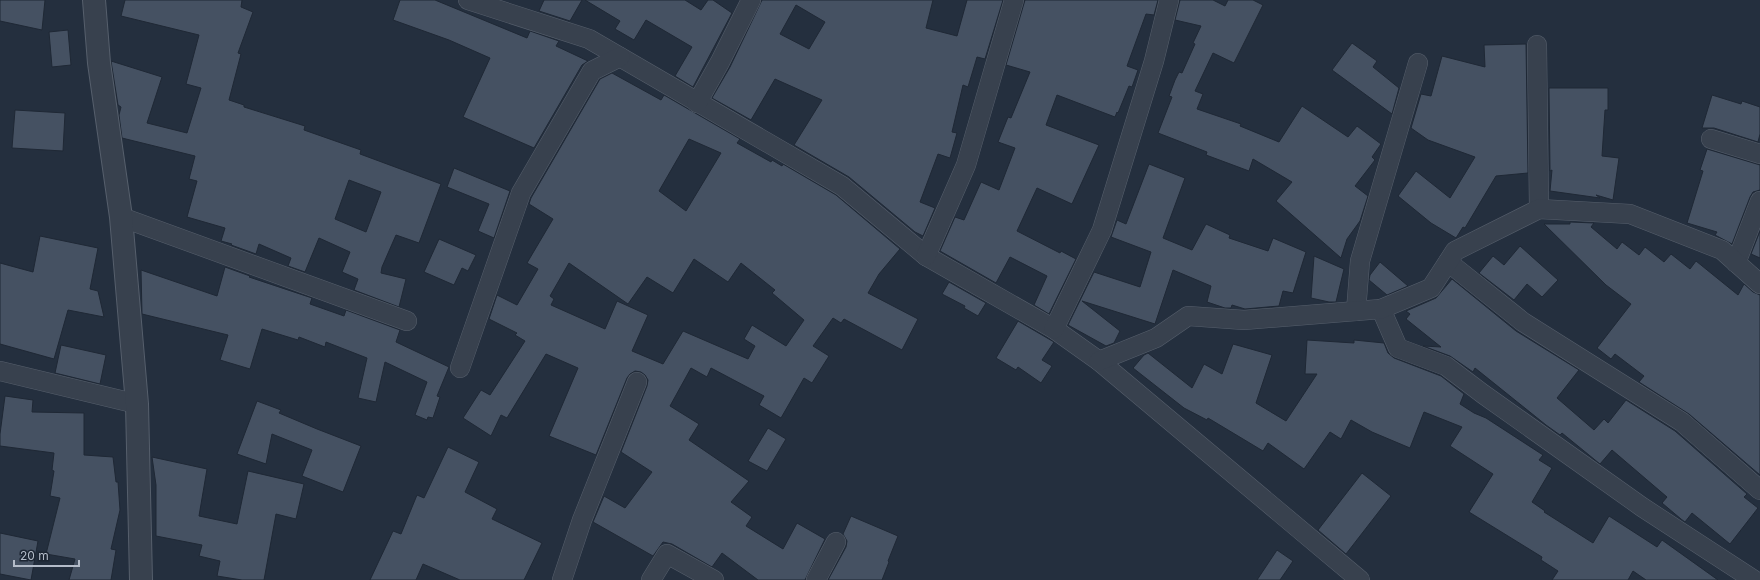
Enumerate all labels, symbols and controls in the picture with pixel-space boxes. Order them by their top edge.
scale bar [14,542,79,568]
text: 20 m [20,548,49,563]

